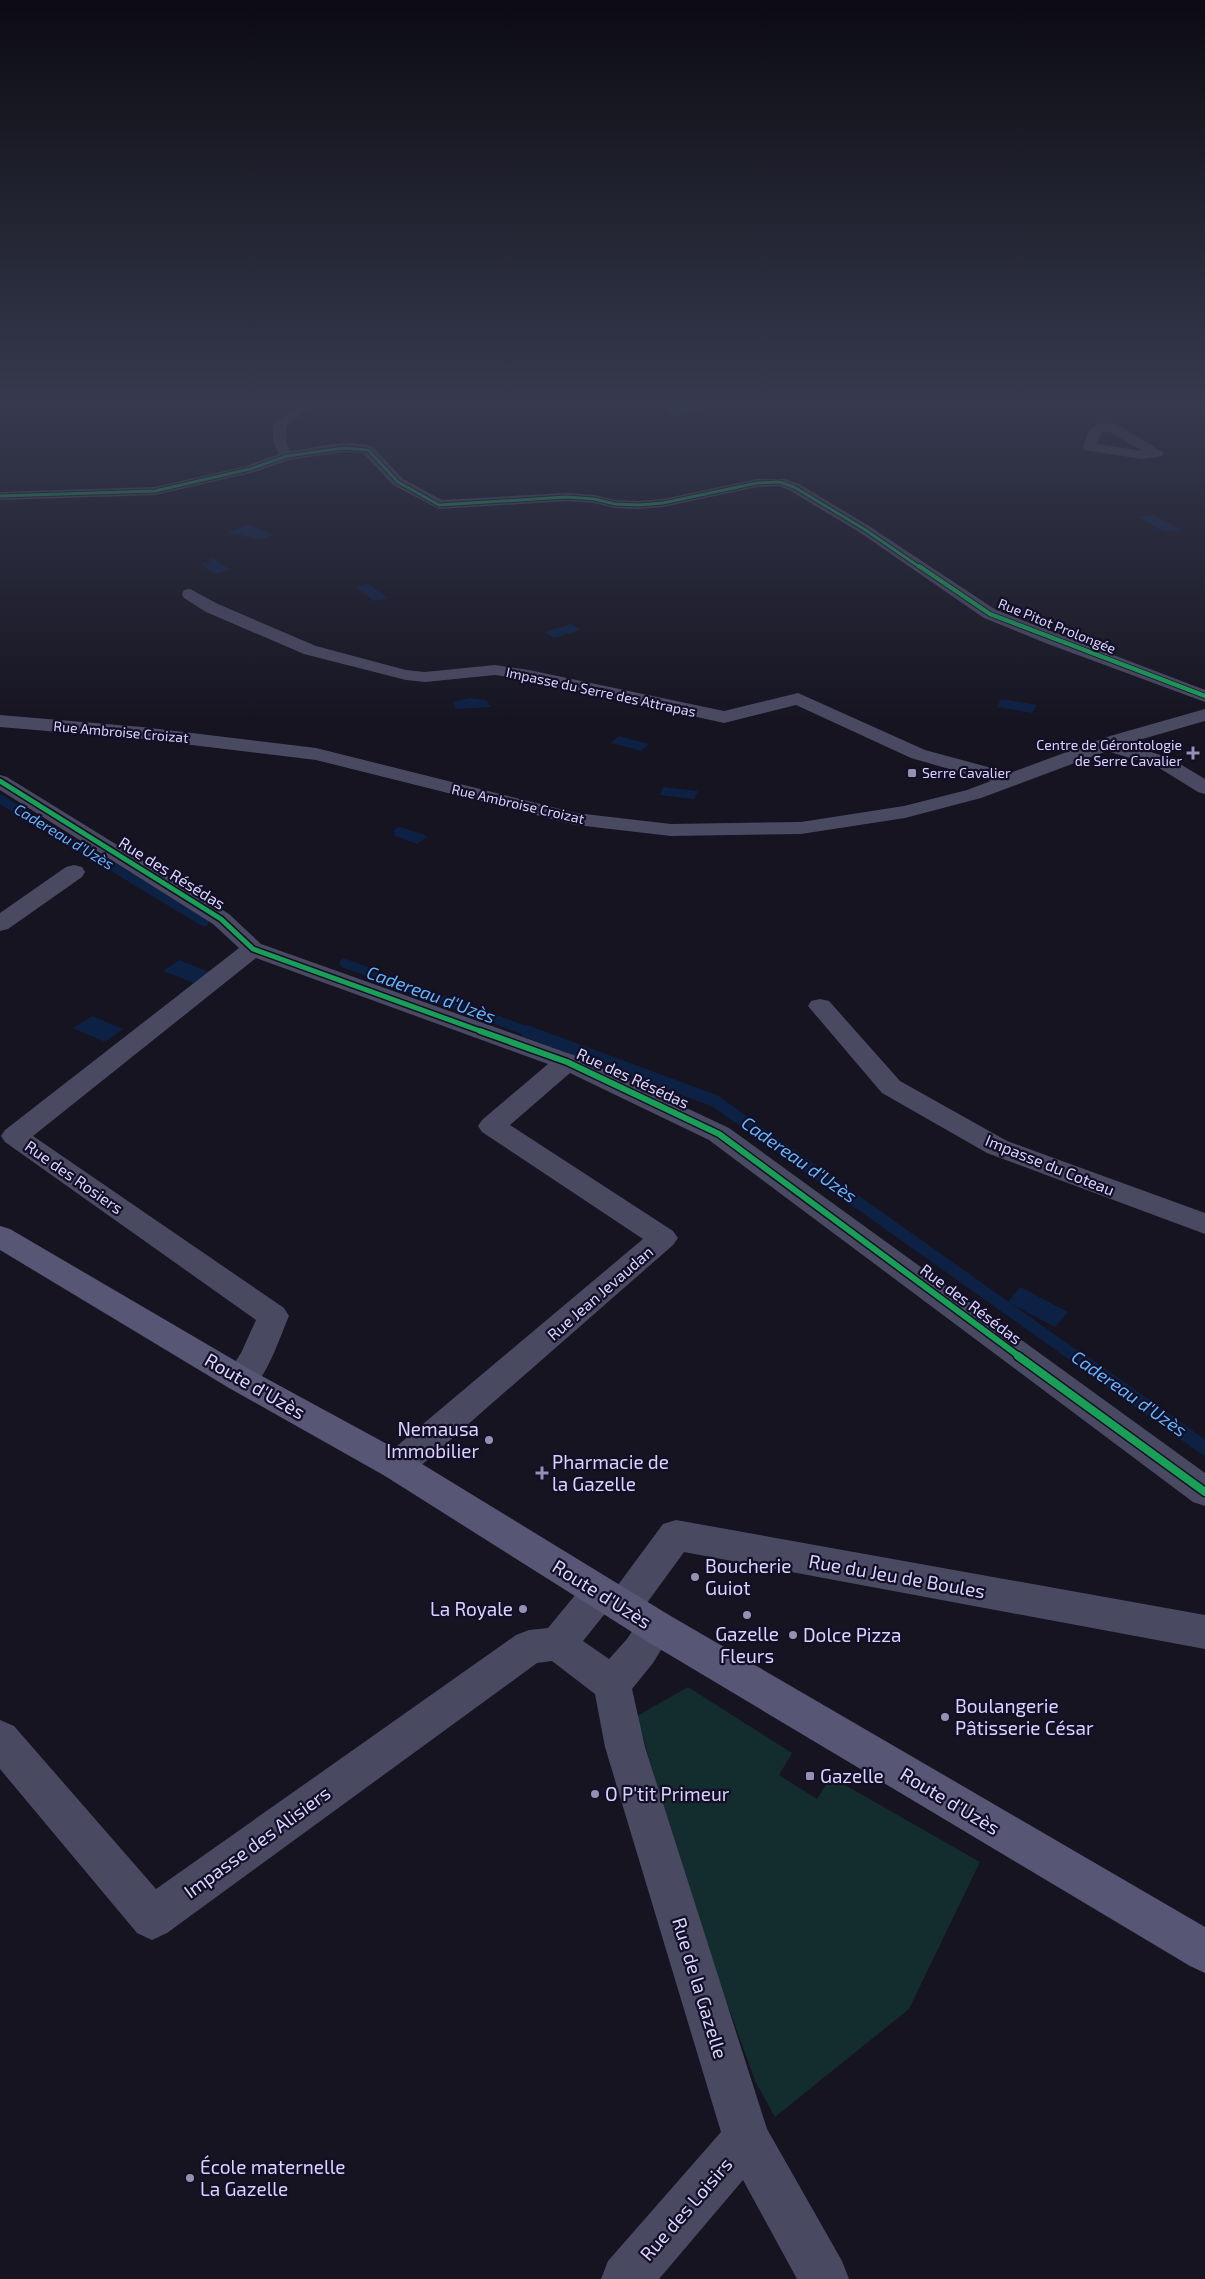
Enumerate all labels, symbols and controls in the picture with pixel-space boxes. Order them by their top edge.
street label: Rue Pitot Prolongée [996,594,1119,657]
street label: Impasse du Serre des Attrapas [505,663,698,720]
street label: Rue Ambroise Croizat [53,717,189,746]
place label: Centre de Gérontologie de Serre Cavalier [1036,736,1182,769]
marker: Centre de Gérontologie de Serre Cavalier [1186,746,1200,760]
place label: Serre Cavalier [922,764,1011,781]
marker: Serre Cavalier [906,767,918,779]
street label: Rue Ambroise Croizat [450,780,586,827]
water label: Cadereau d'Uzès [12,799,118,873]
street label: Rue des Résédas [116,832,229,913]
water label: Cadereau d'Uzès [364,961,499,1028]
street label: Rue des Résédas [574,1043,692,1112]
water label: Cadereau d'Uzès [738,1111,861,1207]
street label: Impasse du Coteau [983,1130,1117,1199]
street label: Rue des Rosiers [22,1136,127,1217]
street label: Rue Jean Jevaudan [543,1242,656,1344]
street label: Rue des Résédas [917,1259,1026,1348]
water label: Cadereau d'Uzès [1068,1345,1191,1441]
street label: Route d'Uzès [201,1348,309,1424]
place label: Nemausa Immobilier [386,1417,479,1462]
marker: Nemausa Immobilier [483,1434,495,1446]
place label: Pharmacie de la Gazelle [552,1450,669,1495]
marker: Pharmacie de la Gazelle [536,1467,548,1479]
street label: Rue du Jeu de Boules [807,1549,987,1602]
street label: Route d'Uzès [549,1554,656,1633]
place label: Boucherie Guiot [705,1554,791,1599]
marker: Boucherie Guiot [689,1571,701,1583]
place label: La Royale [430,1597,513,1620]
marker: La Royale [517,1603,529,1615]
marker: Gazelle Fleurs [741,1609,753,1621]
place label: Gazelle Fleurs [715,1622,779,1667]
place label: Dolce Pizza [803,1623,901,1646]
marker: Dolce Pizza [787,1629,799,1641]
place label: Boulangerie Pâtisserie César [955,1694,1094,1739]
marker: Boulangerie Pâtisserie César [939,1711,951,1723]
street label: Route d'Uzès [896,1762,1004,1839]
place label: Gazelle [820,1764,884,1787]
marker: Gazelle [804,1770,816,1782]
street label: Impasse des Alisiers [179,1781,334,1902]
place label: O P'tit Primeur [605,1782,730,1805]
marker: O P'tit Primeur [589,1788,601,1800]
street label: Rue de la Gazelle [668,1914,733,2061]
street label: Rue des Loisirs [635,2153,737,2265]
place label: École maternelle La Gazelle [200,2155,346,2200]
marker: École maternelle La Gazelle [184,2172,196,2184]

